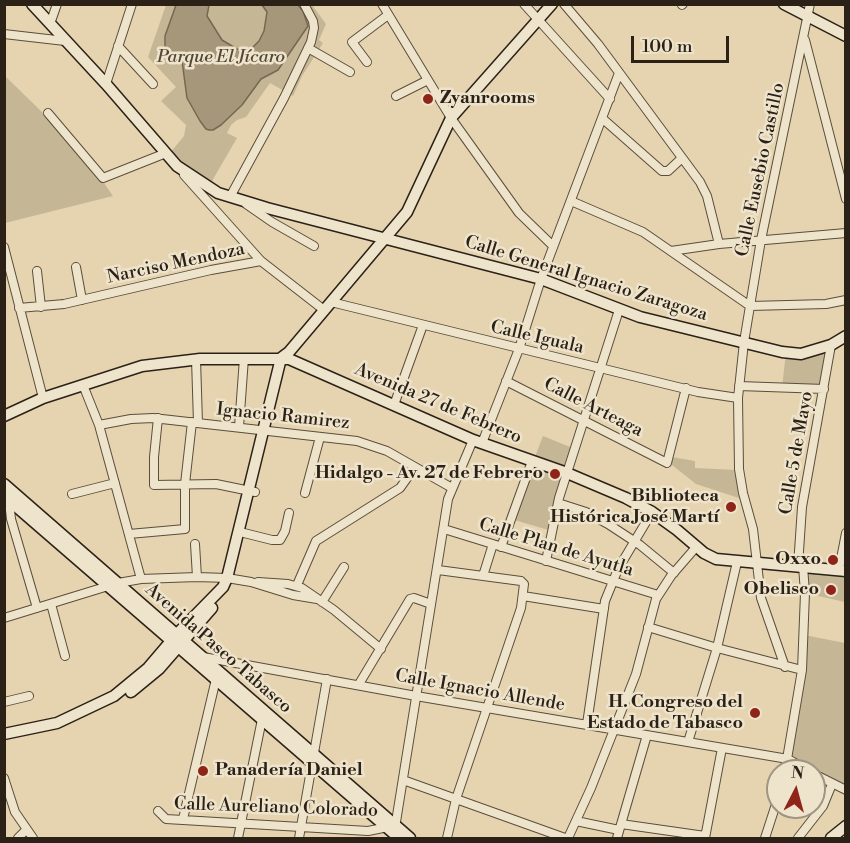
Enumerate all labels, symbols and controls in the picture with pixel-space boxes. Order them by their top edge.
scale bar [634,24,732,62]
text: 100 m [642,35,693,58]
park label: Parque El Jícaro [157,47,285,69]
street label: Calle Eusebio Castillo [732,81,790,259]
place label: Zyanrooms [440,88,535,110]
marker: Zyanrooms [421,92,435,106]
street label: Calle General Ignacio Zaragoza [462,232,710,326]
street label: Narciso Mendoza [105,239,247,289]
street label: Calle Iguala [488,317,586,359]
street label: Avenida 27 de Febrero [351,359,525,449]
street label: Calle Arteaga [540,374,646,442]
street label: Calle 5 de Mayo [776,390,818,516]
street label: Ignacio Ramirez [215,399,351,435]
place label: Hidalgo - Av. 27 de Febrero [315,463,543,485]
marker: Hidalgo - Av. 27 de Febrero [548,467,562,481]
place label: Biblioteca Histórica José Martí [550,486,719,528]
marker: Biblioteca Histórica José Martí [724,500,738,514]
street label: Calle Plan de Ayutla [476,514,636,582]
place label: Oxxo [775,549,821,571]
marker: Oxxo [826,553,840,567]
street label: Avenida Paseo Tabasco [140,579,296,719]
place label: Obelisco [744,579,819,601]
marker: Obelisco [824,583,838,597]
street label: Calle Ignacio Allende [393,665,567,717]
place label: H. Congreso del Estado de Tabasco [587,692,743,734]
marker: H. Congreso del Estado de Tabasco [748,706,762,720]
north arrow [766,759,826,819]
place label: Panadería Daniel [215,760,363,782]
text: N [790,762,805,784]
marker: Panadería Daniel [196,764,210,778]
street label: Calle Aureliano Colorado [174,794,378,822]

